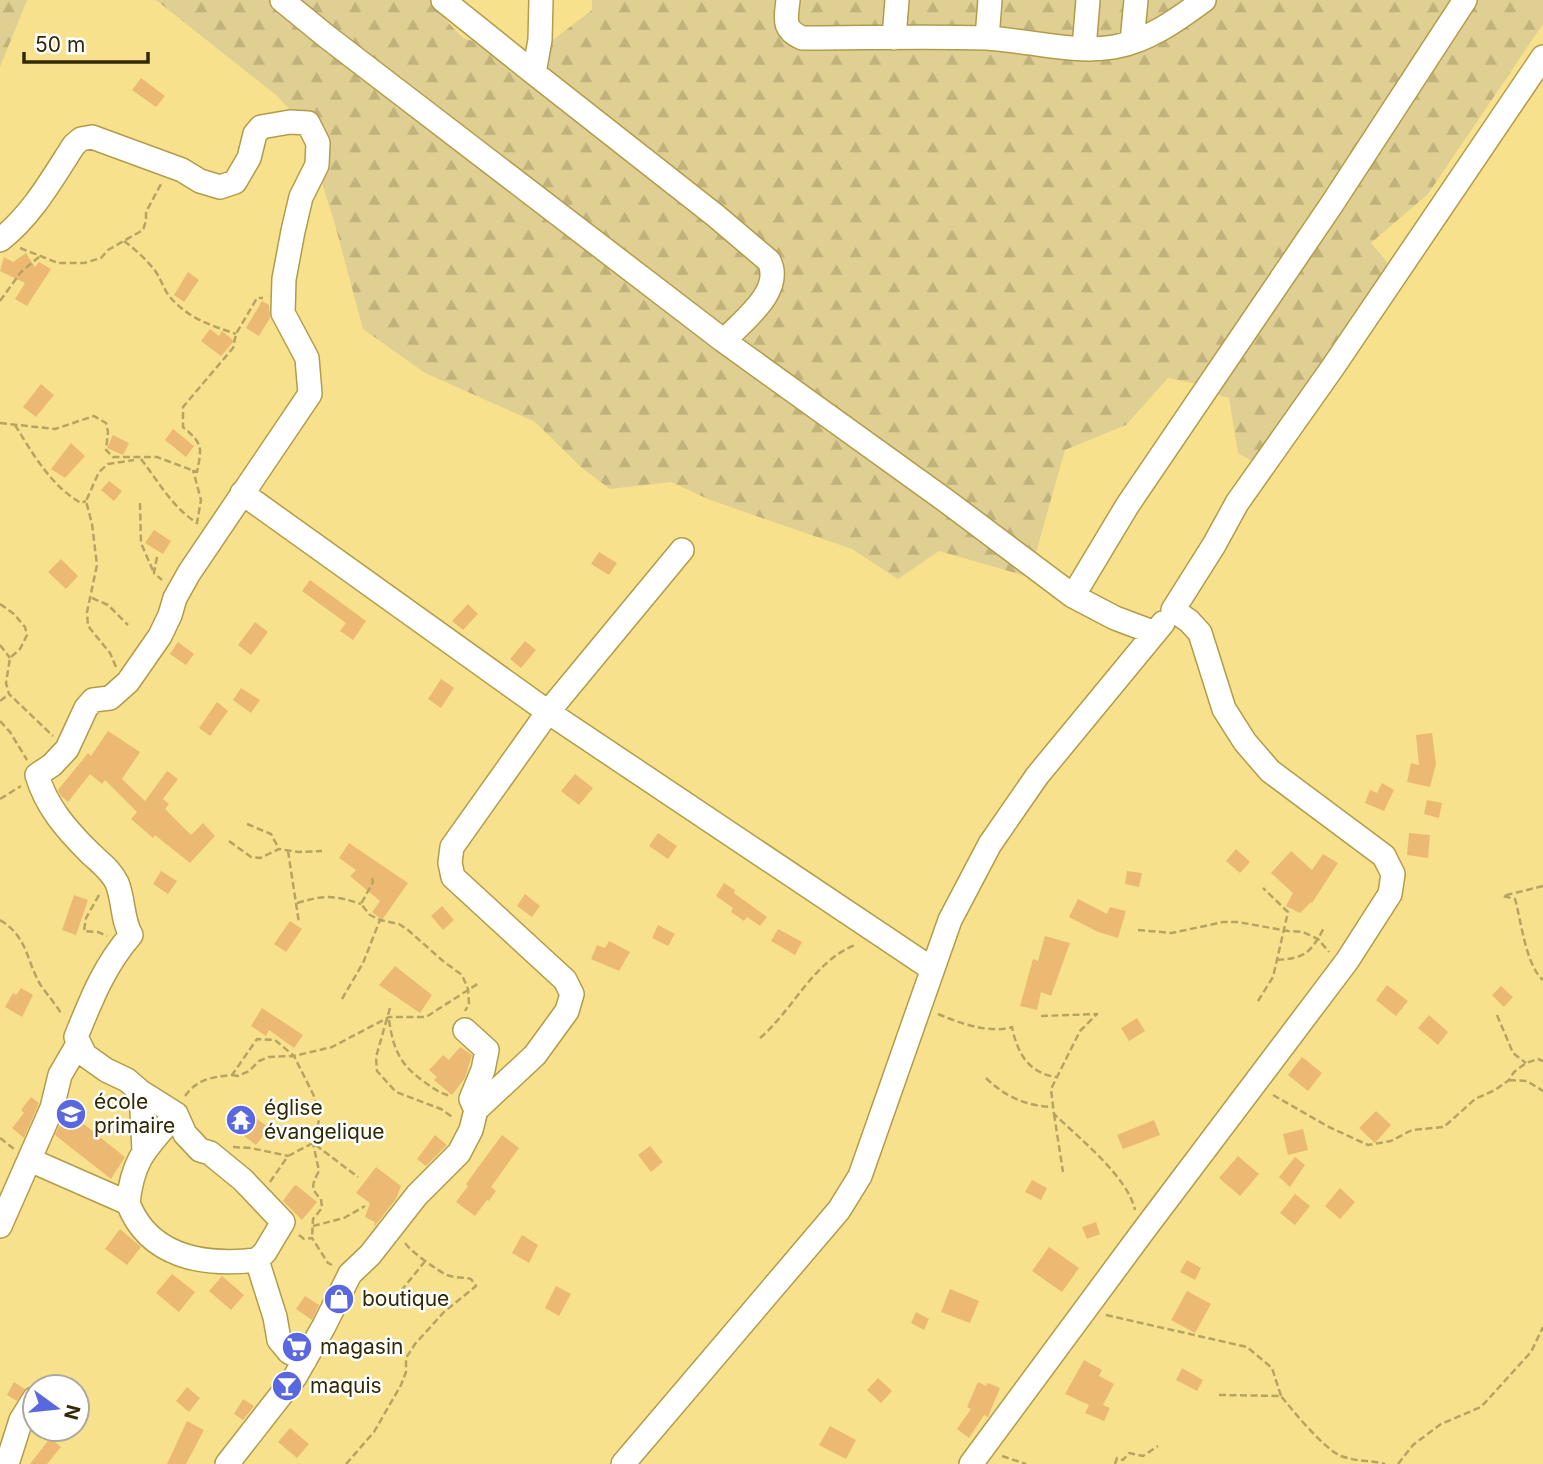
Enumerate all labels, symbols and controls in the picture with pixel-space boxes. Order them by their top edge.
scale bar [24,21,149,65]
text: 50 m [35,32,85,57]
place label: école primaire [94,1089,175,1138]
place label: église évangelique [264,1095,385,1144]
school or university icon: école primaire [54,1097,88,1131]
temple icon: église évangelique [224,1103,258,1137]
shop icon: boutique [322,1282,356,1316]
place label: boutique [362,1286,449,1311]
supermarket icon: magasin [280,1330,314,1364]
place label: magasin [320,1334,403,1359]
bar icon: maquis [270,1369,304,1403]
north arrow [21,1373,91,1443]
place label: maquis [310,1373,382,1398]
text: N [59,1402,85,1422]

